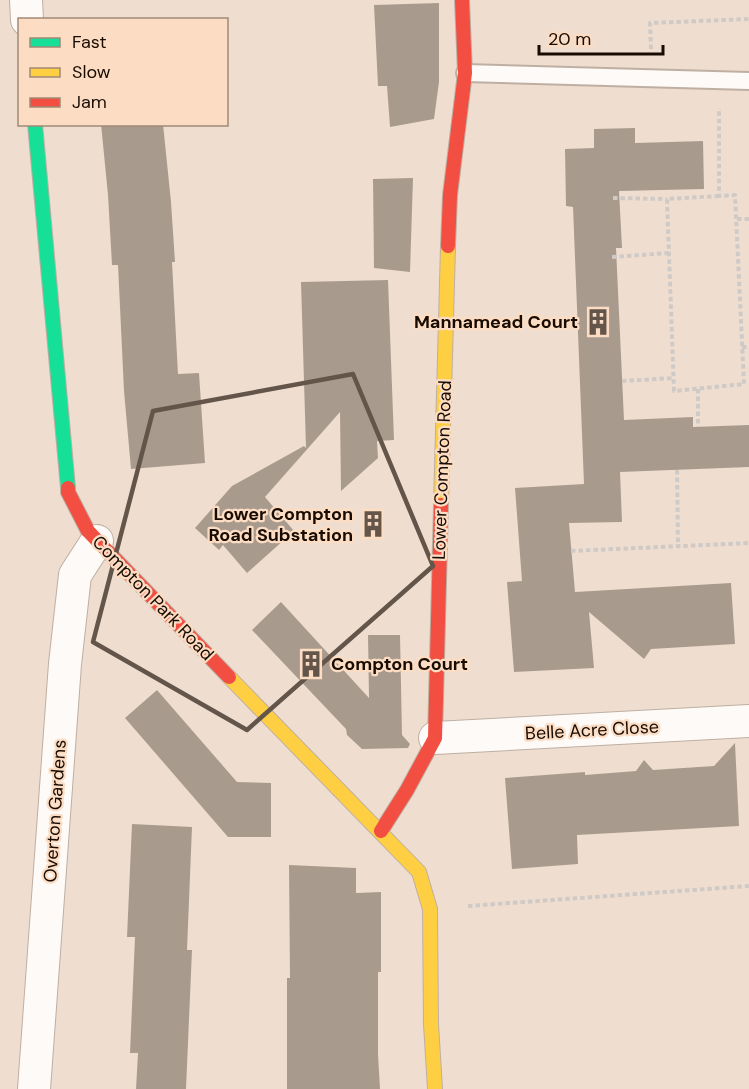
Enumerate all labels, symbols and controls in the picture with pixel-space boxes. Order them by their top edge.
legend [18,18,228,126]
scale bar [539,18,664,56]
text: 20 m [548,27,591,51]
text: Fast [72,30,107,54]
text: Slow [72,60,111,84]
text: Jam [72,90,107,114]
building icon: Mannamead Court [583,307,613,337]
place label: Mannamead Court [414,310,578,334]
street label: Lower Compton Road [427,380,457,560]
place label: Lower Compton Road Substation [209,502,353,547]
building icon: Lower Compton Road Substation [358,509,388,539]
street label: Compton Park Road [87,530,219,666]
building icon: Compton Court [296,649,326,679]
place label: Compton Court [331,652,468,676]
street label: Belle Acre Close [524,715,660,745]
street label: Overton Gardens [38,739,72,883]

